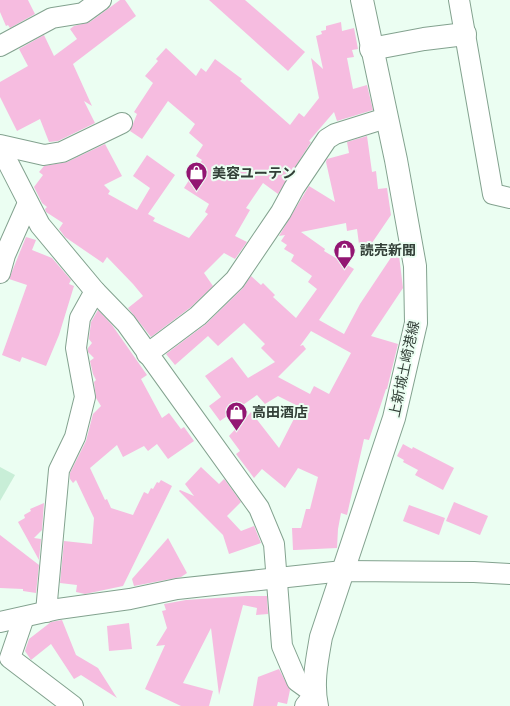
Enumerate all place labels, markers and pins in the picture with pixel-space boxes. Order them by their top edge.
shop icon: 美容ユーテン [183,160,209,193]
place label: 美容ユーテン [212,163,296,182]
shop icon: 読売新聞 [331,237,357,270]
place label: 読売新聞 [360,240,416,259]
shop icon: 高田酒店 [223,399,249,432]
place label: 高田酒店 [252,402,308,421]

